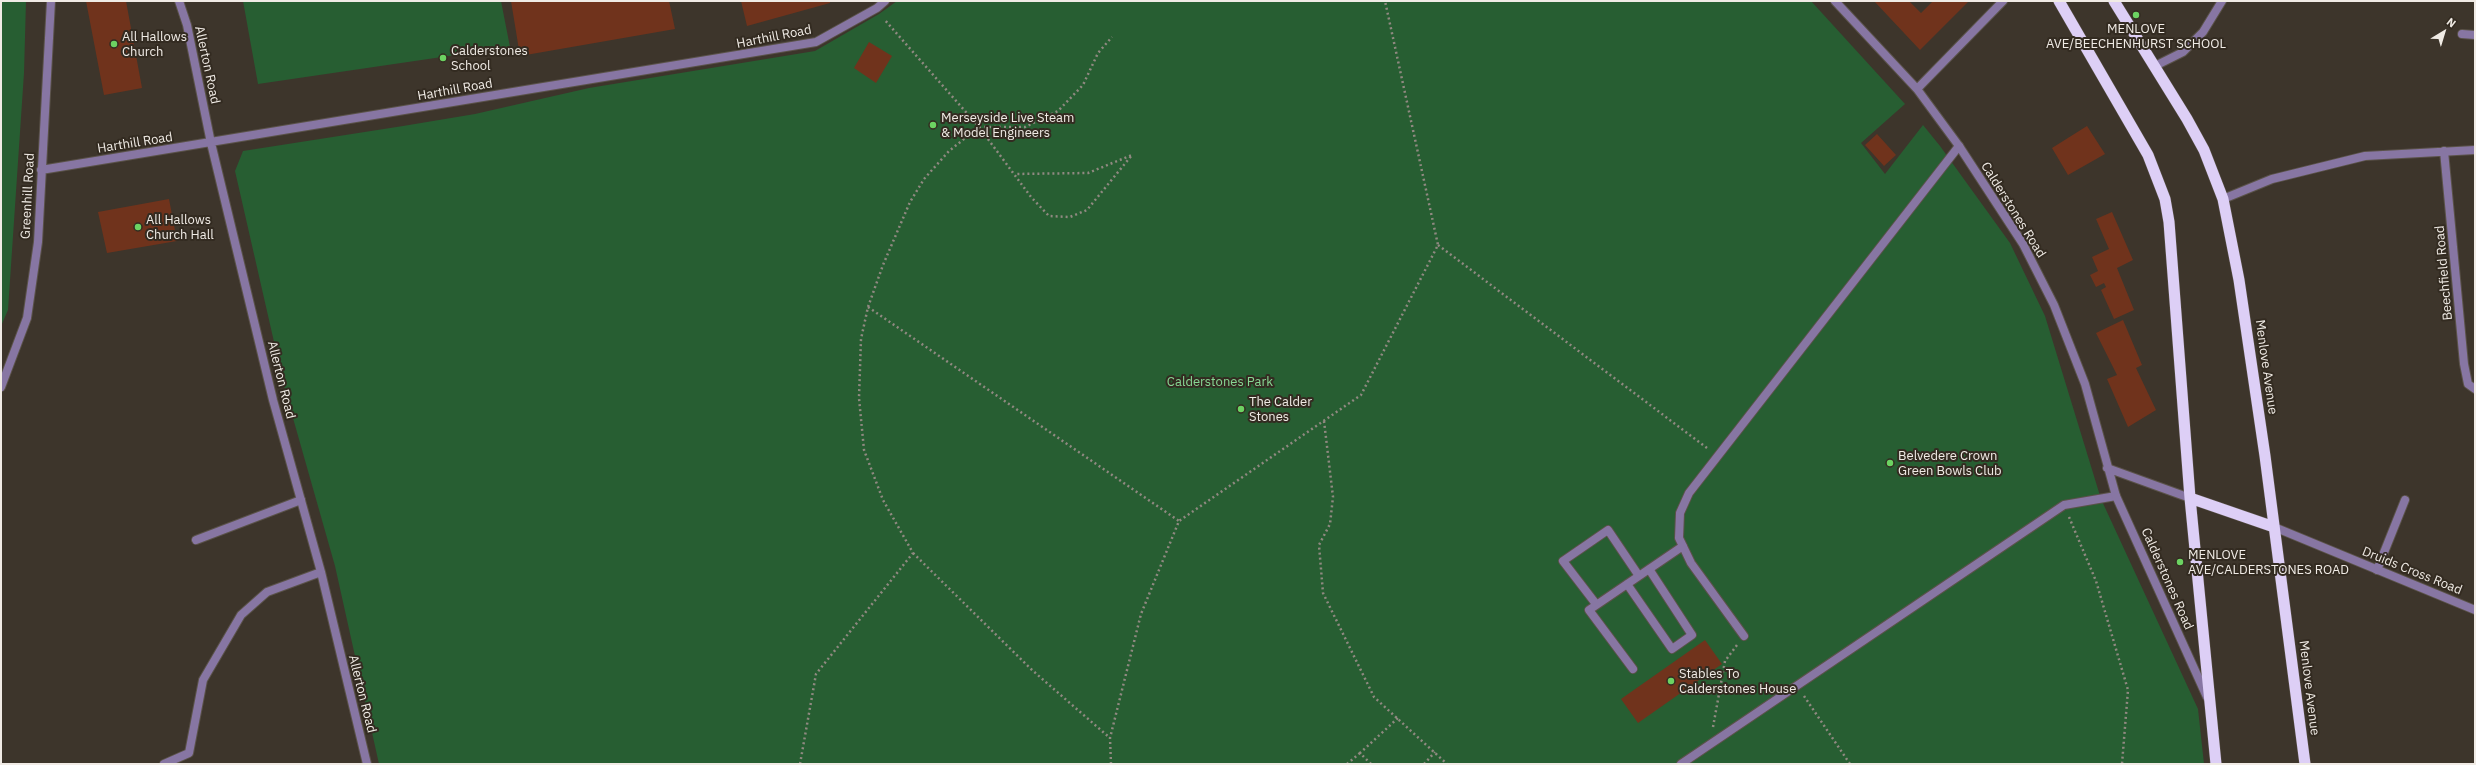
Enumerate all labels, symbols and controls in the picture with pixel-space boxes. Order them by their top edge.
marker: MENLOVE AVE/BEECHENHURST SCHOOL [2131,10,2141,20]
north arrow [2424,12,2464,52]
text: N [2444,15,2459,31]
place label: MENLOVE AVE/BEECHENHURST SCHOOL [2046,21,2226,52]
street label: Harthill Road [735,22,813,52]
street label: Allerton Road [191,25,223,105]
place label: All Hallows Church [122,29,187,60]
marker: All Hallows Church [109,39,119,49]
place label: Calderstones School [451,43,528,74]
marker: Calderstones School [438,53,448,63]
street label: Harthill Road [416,76,494,104]
place label: Merseyside Live Steam & Model Engineers [941,110,1074,141]
marker: Merseyside Live Steam & Model Engineers [928,120,938,130]
street label: Harthill Road [96,129,174,157]
street label: Greenhill Road [18,153,38,239]
street label: Calderstones Road [1977,159,2049,261]
place label: All Hallows Church Hall [146,212,214,243]
marker: All Hallows Church Hall [133,222,143,232]
street label: Beechfield Road [2432,225,2456,321]
street label: Menlove Avenue [2252,319,2280,415]
street label: Allerton Road [264,340,298,420]
park label: Calderstones Park [1167,374,1273,390]
place label: The Calder Stones [1249,394,1312,425]
marker: The Calder Stones [1236,404,1246,414]
place label: Belvedere Crown Green Bowls Club [1898,448,2002,479]
marker: Belvedere Crown Green Bowls Club [1885,458,1895,468]
street label: Calderstones Road [2138,526,2196,632]
street label: Druids Cross Road [2360,544,2464,598]
place label: MENLOVE AVE/CALDERSTONES ROAD [2188,547,2349,578]
marker: MENLOVE AVE/CALDERSTONES ROAD [2175,557,2185,567]
street label: Menlove Avenue [2295,640,2323,736]
street label: Allerton Road [345,654,379,734]
place label: Stables To Calderstones House [1679,666,1796,697]
marker: Stables To Calderstones House [1666,676,1676,686]

